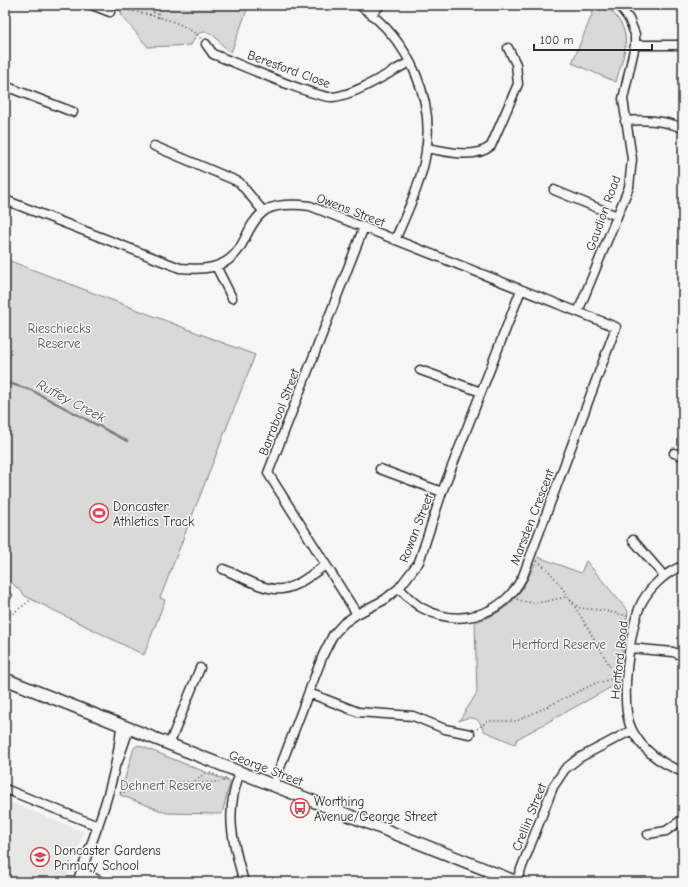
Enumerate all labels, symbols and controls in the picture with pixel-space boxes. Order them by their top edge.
scale bar [534,26,652,52]
text: 100 m [540,33,573,47]
street label: Beresford Close [245,47,333,91]
street label: Gaudion Road [582,173,624,253]
street label: Owens Street [315,190,388,230]
park label: Rieschiecks Reserve [27,321,91,351]
street label: Barrabool Street [256,365,303,458]
water label: Ruffey Creek [33,376,109,426]
street label: Marsden Crescent [507,466,558,567]
street label: Rowan Street [396,490,436,565]
place label: Doncaster Athletics Track [113,499,195,529]
sports icon: Doncaster Athletics Track [88,502,110,524]
street label: Hertford Road [607,620,631,700]
park label: Hertford Reserve [512,637,606,652]
street label: George Street [227,747,306,789]
park label: Dehnert Reserve [120,778,212,793]
street label: Crellin Street [509,780,550,853]
place label: Worthing Avenue/George Street [314,794,438,824]
bus stop icon: Worthing Avenue/George Street [289,797,311,819]
place label: Doncaster Gardens Primary School [54,843,161,873]
school or university icon: Doncaster Gardens Primary School [29,846,51,868]

